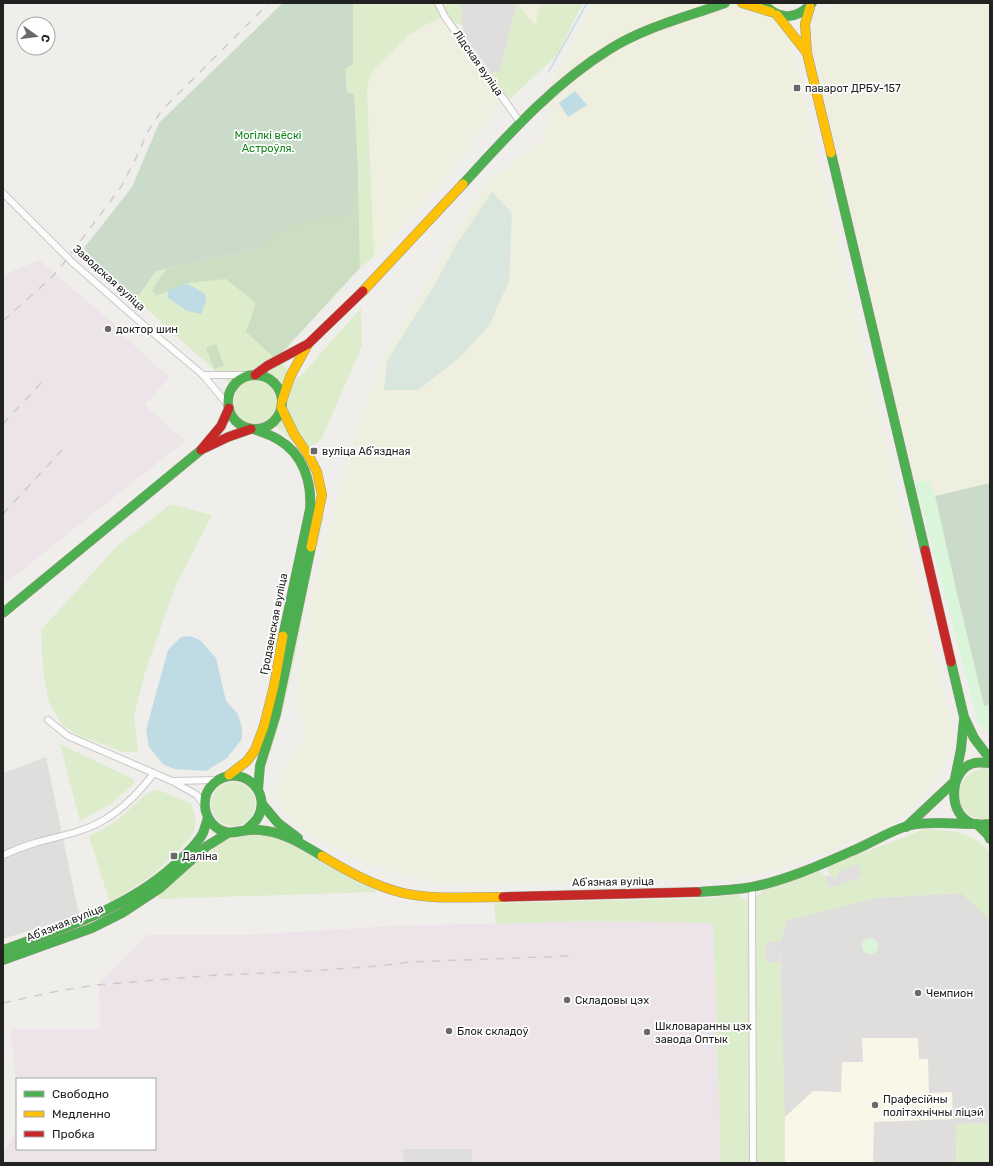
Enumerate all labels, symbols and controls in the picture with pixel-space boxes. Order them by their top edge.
north arrow [16,16,56,56]
street label: Лідская вуліца [450,28,506,98]
text: С [38,33,52,44]
place label: паварот ДРБУ-157 [805,82,901,95]
marker: паварот ДРБУ-157 [792,83,802,93]
park label: Могілкі вёскі Астроўля. [234,129,302,155]
street label: Заводская вуліца [70,242,148,314]
place label: доктор шин [116,323,178,336]
marker: доктор шин [103,324,113,334]
place label: вуліца Абʼяздная [322,445,411,458]
marker: вуліца Абʼяздная [309,446,319,456]
street label: Гродзенская вуліца [258,572,290,676]
place label: Даліна [182,850,218,863]
marker: Даліна [169,851,179,861]
street label: Абʼязная вуліца [572,875,654,889]
street label: Абʼязная вуліца [25,902,105,944]
place label: Чемпион [926,987,973,1000]
marker: Чемпион [913,988,923,998]
place label: Складовы цэх [575,994,649,1007]
marker: Складовы цэх [562,995,572,1005]
place label: Шкловаранны цэх завода Оптык [655,1020,752,1046]
place label: Блок складоў [457,1025,528,1038]
marker: Блок складоў [444,1026,454,1036]
marker: Шкловаранны цэх завода Оптык [642,1027,652,1037]
legend [16,1078,156,1150]
text: Свободно [52,1087,109,1101]
place label: Прафесійны політэхнічны ліцэй [883,1093,984,1119]
marker: Прафесійны політэхнічны ліцэй [870,1100,880,1110]
text: Медленно [52,1107,111,1121]
text: Пробка [52,1127,95,1141]

